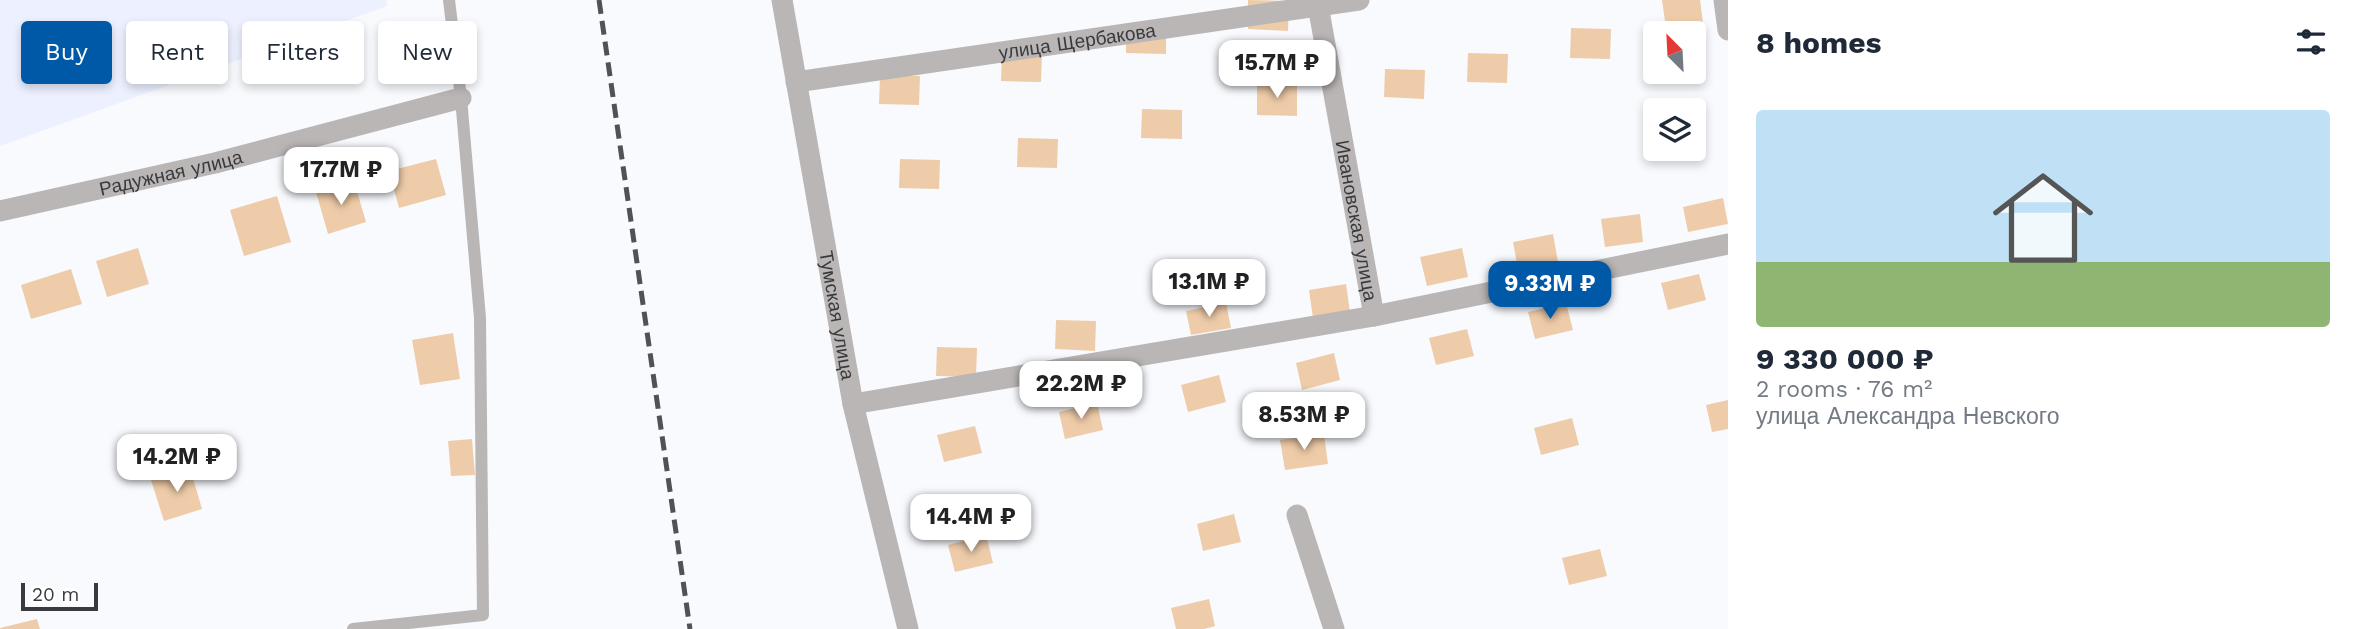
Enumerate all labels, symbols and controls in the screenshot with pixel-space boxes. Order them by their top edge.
street label: улица Щербакова [997,18,1157,64]
chip: Buy [21,21,112,84]
chip: Rent [126,21,228,84]
chip: Filters [242,21,364,84]
chip: New [378,21,477,84]
north arrow [1643,21,1706,84]
map controls [1643,21,1706,161]
icon: filters [2292,23,2330,61]
text: 8 homes [1756,25,1882,60]
pin: 15.7M ₽ [1212,41,1342,100]
text: 15.7M ₽ [1235,49,1319,76]
button: layers [1643,98,1706,161]
street label: Ивановская улица [1331,138,1383,303]
street label: Радужная улица [97,145,245,200]
pin: 17.7M ₽ [276,148,406,207]
icon: home [1980,155,2106,281]
text: 17.7M ₽ [300,156,382,183]
street label: Тумская улица [815,249,860,382]
pin: 13.1M ₽ [1144,260,1274,319]
pin: 9.33M ₽ [1485,262,1615,321]
text: 13.1M ₽ [1168,268,1250,295]
text: 9.33M ₽ [1504,270,1596,297]
text: 9 330 000 ₽ [1756,341,1934,376]
pin: 22.2M ₽ [1016,362,1146,421]
text: 22.2M ₽ [1035,370,1127,397]
text: 2 rooms · 76 m² [1756,376,1932,403]
pin: 8.53M ₽ [1239,392,1369,452]
text: 8.53M ₽ [1258,401,1350,428]
text: улица Александра Невского [1756,403,2059,430]
pin: 14.2M ₽ [112,434,242,494]
text: 14.2M ₽ [133,443,221,470]
pin: 14.4M ₽ [906,494,1036,554]
text: 14.4M ₽ [926,503,1016,530]
scale bar [21,580,98,612]
text: 20 m [32,583,79,606]

